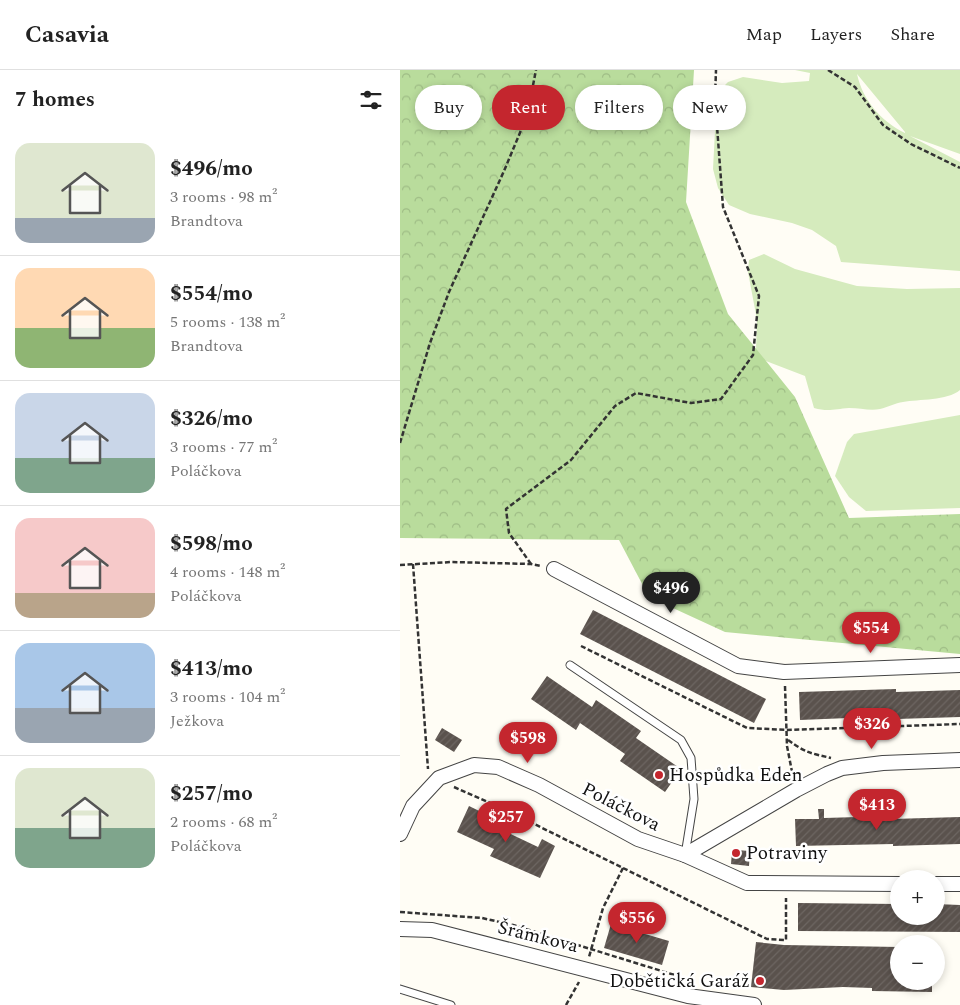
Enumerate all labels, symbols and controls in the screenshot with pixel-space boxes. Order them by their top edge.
text: Casavia [25,17,109,53]
text: Map [746,21,782,48]
text: Layers [810,21,862,48]
text: Share [890,21,935,48]
text: 7 homes [15,84,95,116]
chip: Buy [415,85,482,130]
chip: Rent [492,85,565,130]
chip: Filters [575,85,663,130]
chip: New [673,85,746,130]
icon: filters [357,86,385,114]
text: $496/mo [170,153,253,185]
icon: home [55,163,115,223]
text: 3 rooms · 98 m² [170,185,277,209]
text: Brandtova [170,209,243,233]
text: $554/mo [170,278,253,310]
icon: home [55,288,115,348]
text: 5 rooms · 138 m² [170,310,285,334]
text: Brandtova [170,334,243,358]
text: $326/mo [170,403,253,435]
icon: home [55,413,115,473]
text: 3 rooms · 77 m² [170,435,277,459]
text: Poláčkova [170,459,241,483]
text: $598/mo [170,528,253,560]
icon: home [55,538,115,598]
text: 4 rooms · 148 m² [170,560,285,584]
pin: $496 [641,572,701,614]
text: $496 [653,576,689,600]
text: Poláčkova [170,584,241,608]
pin: $554 [841,612,901,654]
text: $554 [853,616,889,640]
text: $413/mo [170,653,253,685]
icon: home [55,663,115,723]
text: 3 rooms · 104 m² [170,685,285,709]
pin: $326 [842,708,902,750]
text: Ježkova [170,709,224,733]
text: $326 [854,712,890,736]
pin: $598 [498,722,558,764]
text: $598 [510,726,546,750]
place label: Hospůdka Eden [669,761,803,790]
marker: Hospůdka Eden [653,769,665,781]
street label: Poláčkova [577,775,666,840]
text: $257/mo [170,778,253,810]
icon: home [55,788,115,848]
pin: $413 [847,788,907,831]
text: $413 [859,793,895,817]
pin: $257 [476,800,536,843]
text: $257 [488,805,524,829]
text: 2 rooms · 68 m² [170,810,277,834]
text: Poláčkova [170,834,241,858]
place label: Potraviny [746,839,828,868]
marker: Potraviny [730,847,742,859]
map controls [890,870,945,990]
button: + [890,870,945,925]
pin: $556 [607,902,667,944]
text: $556 [619,906,655,930]
street label: Šrámkova [495,913,582,961]
button: − [890,935,945,990]
place label: Dobětická Garáž [609,967,750,996]
marker: Dobětická Garáž [754,975,766,987]

